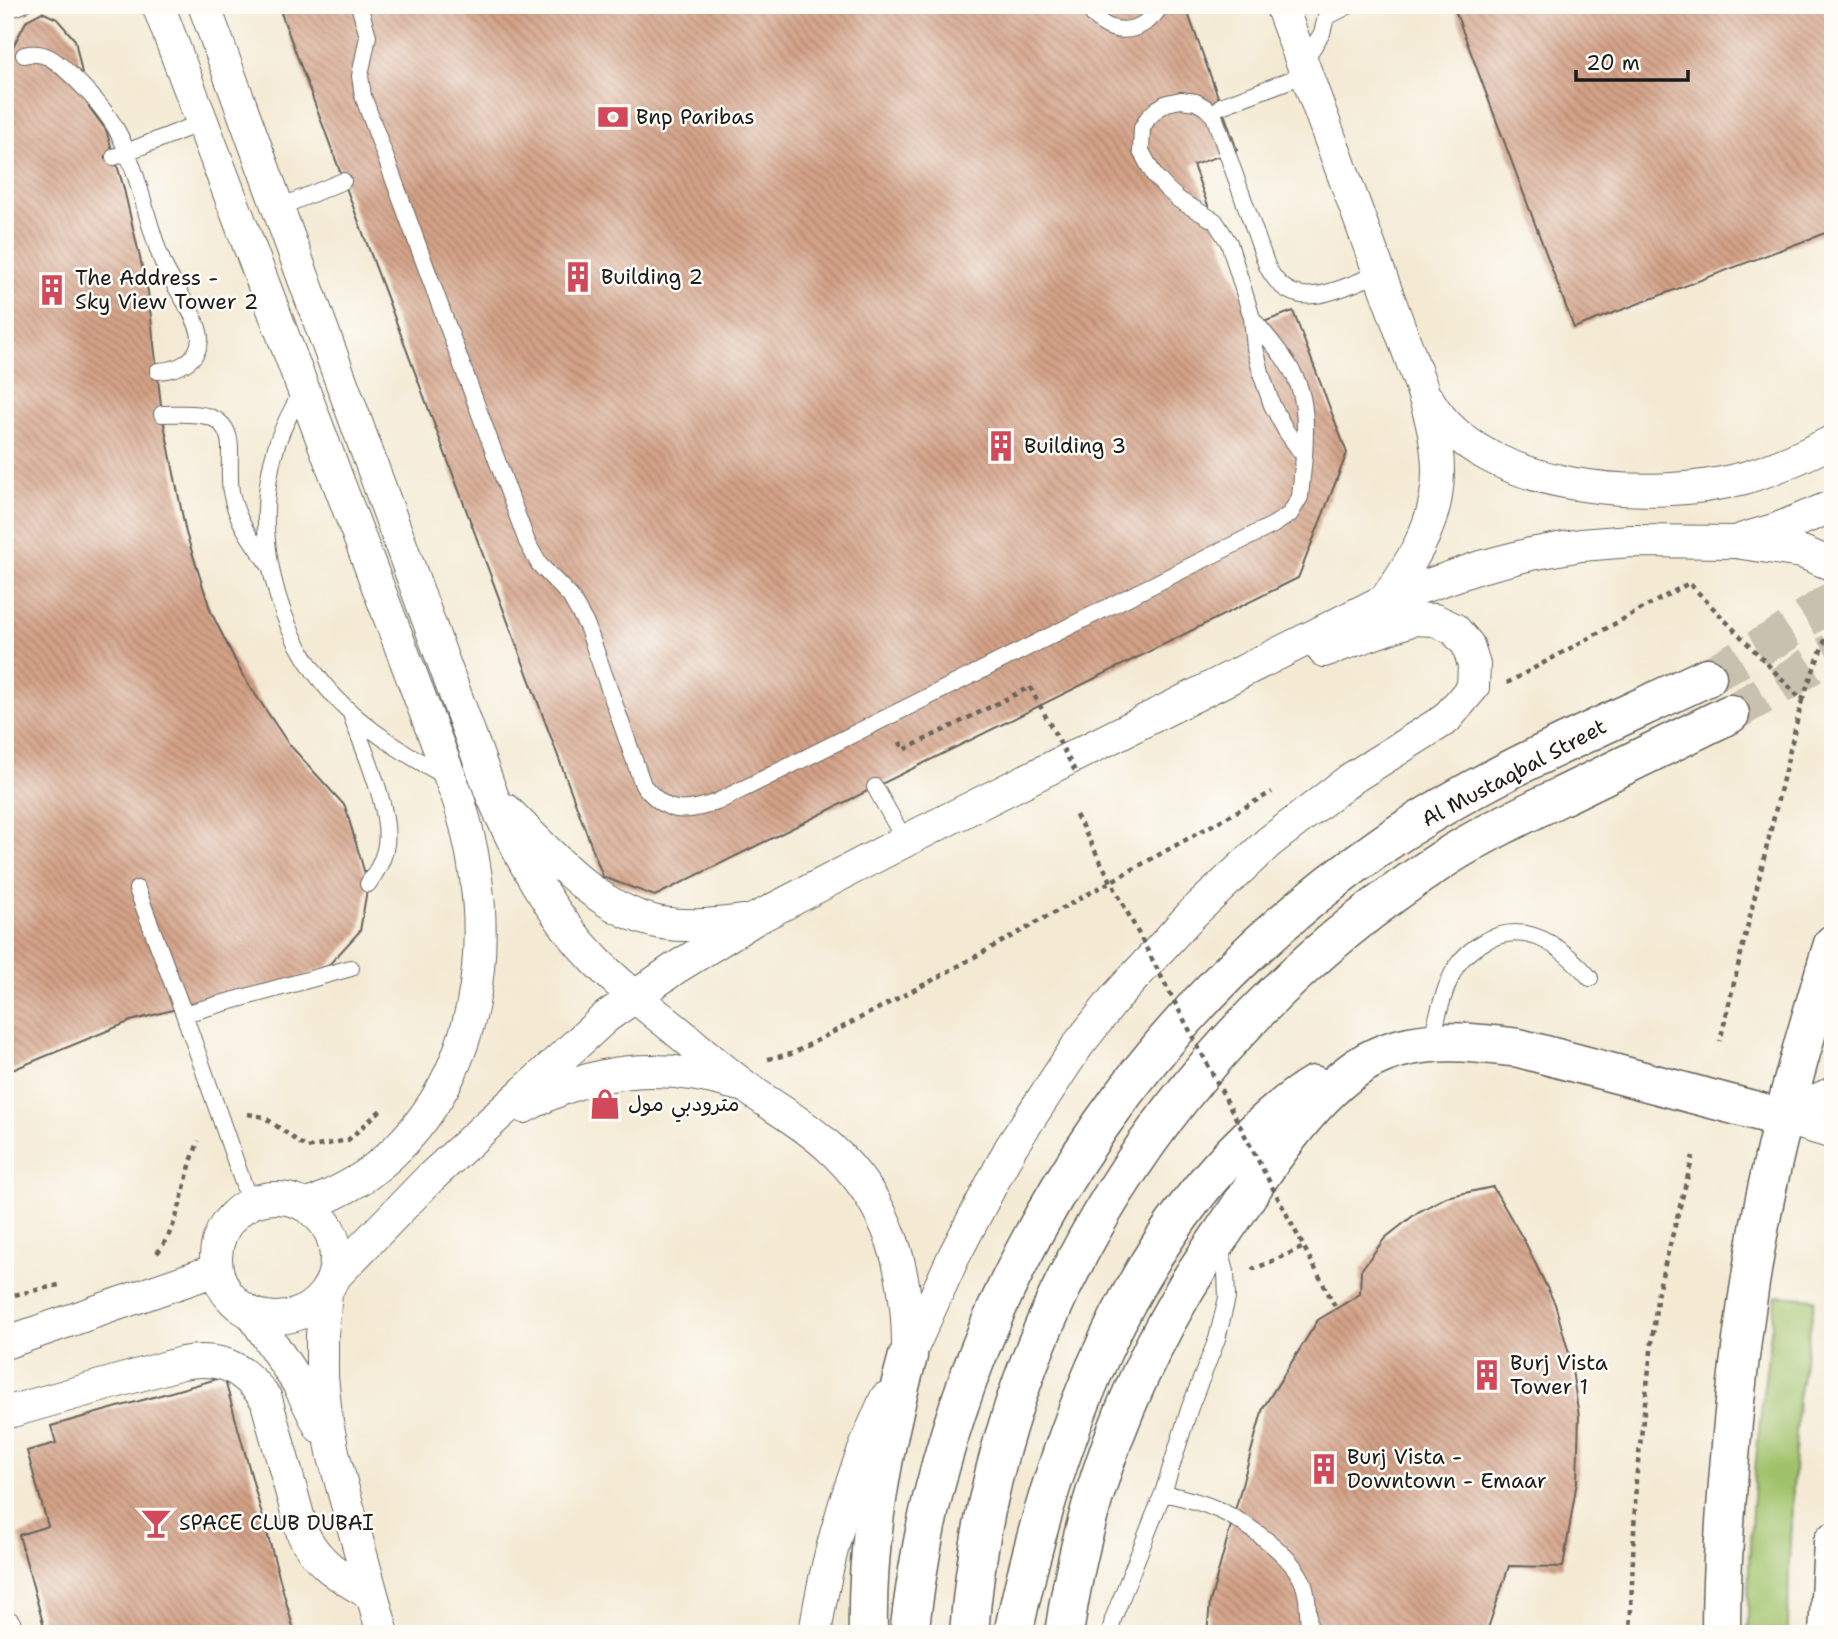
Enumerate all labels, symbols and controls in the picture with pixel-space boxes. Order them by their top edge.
scale bar [1576,38,1688,82]
text: 20 m [1586,49,1640,77]
bank icon: Bnp Paribas [596,100,630,134]
place label: Bnp Paribas [636,103,755,131]
building icon: Building 2 [561,260,595,294]
place label: Building 2 [601,263,703,291]
place label: The Address - Sky View Tower 2 [75,264,259,316]
building icon: The Address - Sky View Tower 2 [35,273,69,307]
building icon: Building 3 [984,429,1018,463]
place label: Building 3 [1024,432,1126,460]
street label: Al Mustaqbal Street [1417,712,1611,834]
shop icon: مترودبي مول [588,1087,622,1121]
place label: مترودبي مول [628,1090,739,1123]
place label: Burj Vista Tower 1 [1510,1349,1608,1401]
building icon: Burj Vista Tower 1 [1470,1358,1504,1392]
place label: Burj Vista - Downtown - Emaar [1347,1443,1547,1495]
building icon: Burj Vista - Downtown - Emaar [1307,1452,1341,1486]
bar icon: SPACE CLUB DUBAI [139,1506,173,1540]
place label: SPACE CLUB DUBAI [179,1509,374,1537]

